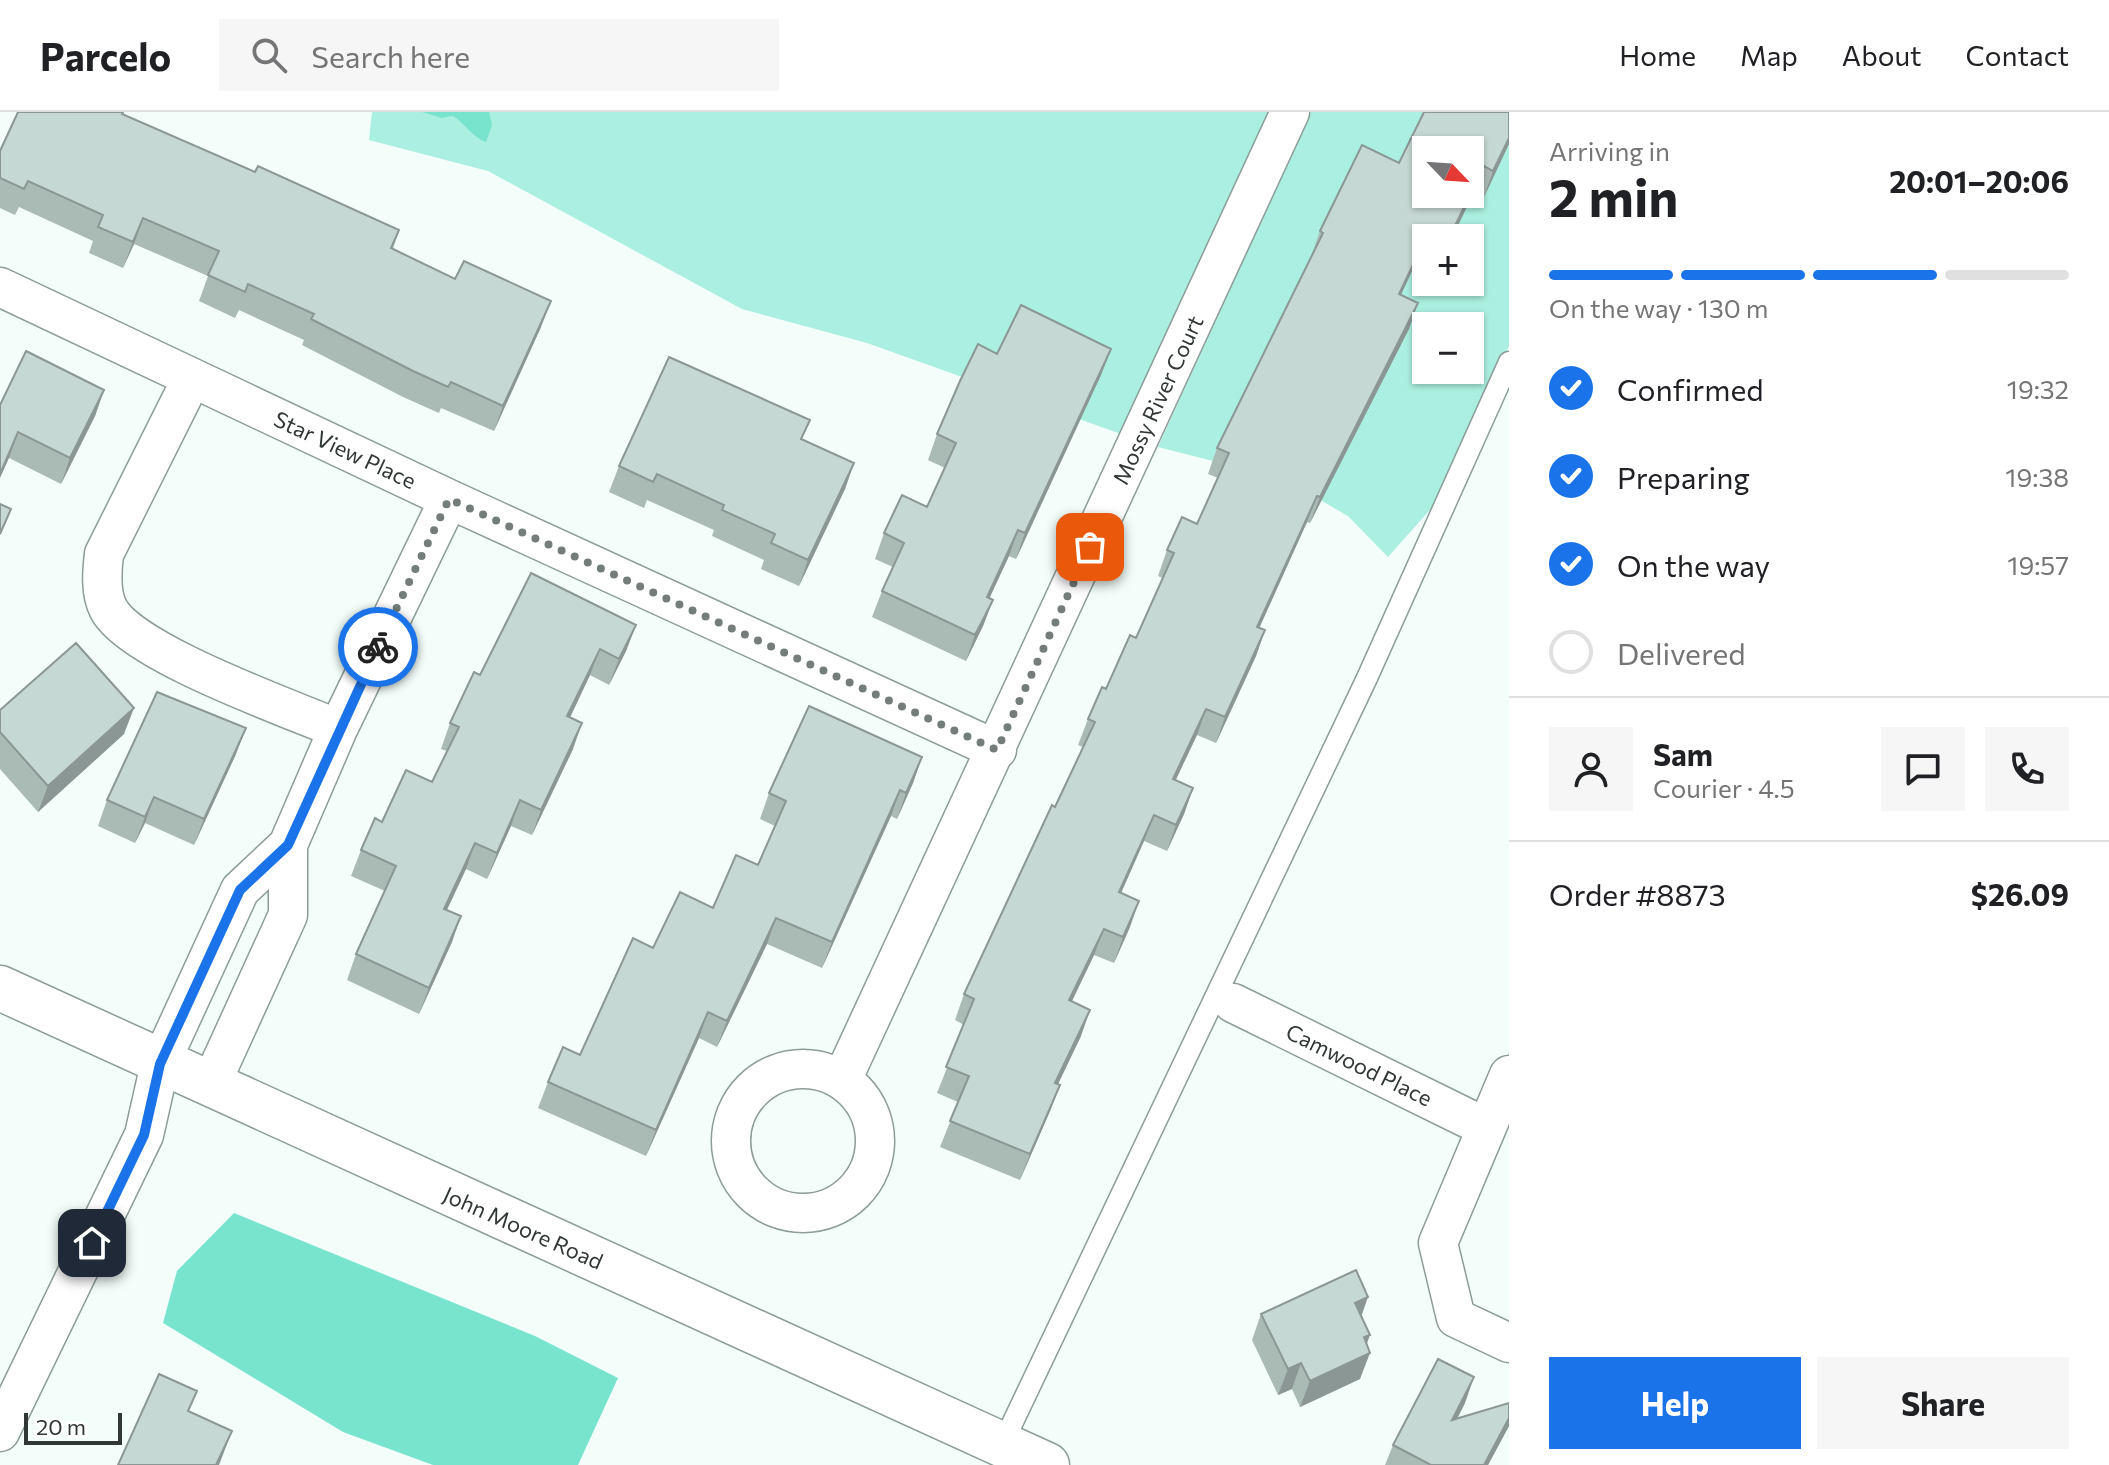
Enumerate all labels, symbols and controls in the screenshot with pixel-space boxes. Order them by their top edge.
search box [219,19,779,91]
text: Parcelo [40,32,171,79]
icon: search [247,33,291,77]
text: Search here [311,37,470,74]
text: Home [1619,38,1696,72]
text: Map [1740,38,1798,72]
text: About [1842,38,1922,72]
text: Contact [1966,38,2069,72]
text: Arriving in [1549,135,1670,166]
north arrow [1412,136,1484,208]
map controls [1412,136,1484,384]
text: 20:01–20:06 [1889,162,2069,199]
text: 2 min [1549,164,1678,228]
button: + [1412,224,1484,296]
text: On the way · 130 m [1549,292,1768,323]
street label: Mossy River Court [1107,311,1209,489]
button: − [1412,312,1484,384]
icon: check [1549,366,1593,410]
text: Confirmed [1617,370,1764,407]
text: 19:32 [2007,373,2069,404]
street label: Star View Place [270,405,420,494]
icon: check [1549,454,1593,498]
text: Preparing [1617,458,1750,495]
text: 19:38 [2005,461,2069,492]
pin [1056,513,1124,581]
icon: bag [1068,525,1112,569]
icon: check [1549,542,1593,586]
text: On the way [1617,546,1770,583]
text: 19:57 [2007,549,2069,580]
courier [338,607,418,687]
icon: bike [356,625,400,669]
text: Delivered [1617,634,1746,671]
button: person [1549,727,1633,811]
button: chat [1881,727,1965,811]
button: phone [1985,727,2069,811]
text: Sam [1653,735,1713,772]
text: Courier · 4.5 [1653,772,1795,803]
text: Order #8873 [1549,875,1726,912]
text: $26.09 [1971,875,2069,912]
street label: Camwood Place [1282,1017,1437,1112]
street label: John Moore Road [439,1180,607,1275]
pin [58,1209,126,1277]
icon: home [70,1221,114,1265]
button: Help [1549,1357,1801,1449]
button: Share [1817,1357,2069,1449]
scale bar [24,1409,122,1445]
text: 20 m [36,1413,86,1440]

